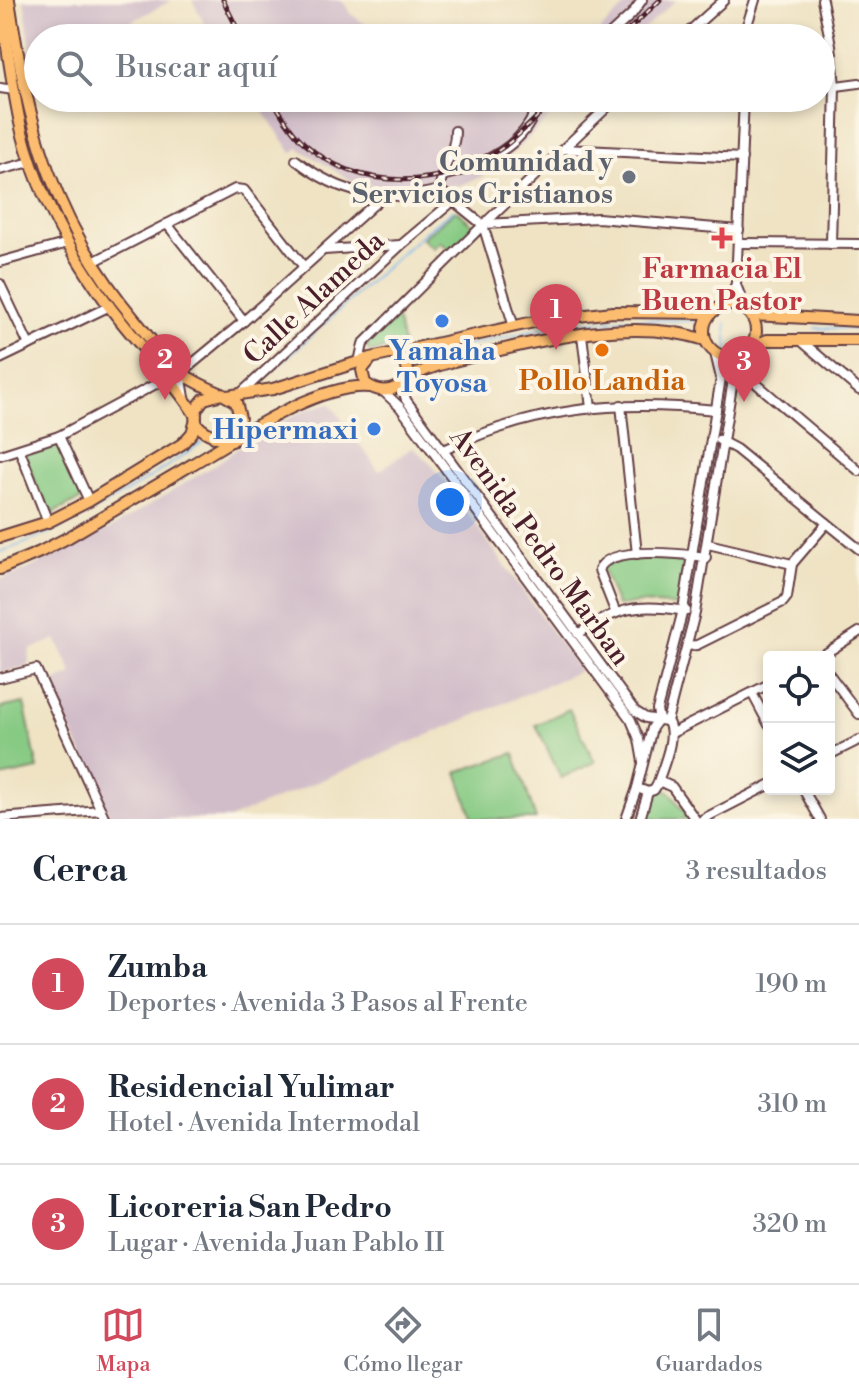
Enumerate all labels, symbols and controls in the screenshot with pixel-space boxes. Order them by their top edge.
search box [24,24,835,112]
icon: search [52,46,96,90]
text: Buscar aquí [116,49,278,87]
place label: Comunidad y Servicios Cristianos [352,145,614,212]
marker: Comunidad y Servicios Cristianos [620,168,638,186]
street label: Calle Alameda [236,223,392,372]
marker: Farmacia El Buen Pastor [713,229,731,247]
place label: Farmacia El Buen Pastor [641,252,803,319]
pin: 1 [530,284,582,350]
marker: Yamaha Toyosa [433,312,451,330]
pin: 2 [139,334,191,400]
place label: Yamaha Toyosa [388,334,497,401]
pin: 3 [718,336,770,402]
marker: Pollo Landia [593,341,611,359]
place label: Pollo Landia [519,364,686,399]
place label: Hipermaxi [213,413,358,448]
marker: Hipermaxi [365,420,383,438]
street label: Avenida Pedro Marban [441,420,638,673]
your location [430,482,470,522]
map controls [763,651,835,795]
button: locate [763,651,835,723]
button: layers [763,723,835,795]
text: Cerca [32,850,127,892]
text: 3 resultados [686,855,827,887]
text: Zumba [108,949,207,987]
text: 1 [52,968,64,1000]
text: 190 m [756,968,827,1000]
text: Deportes · Avenida 3 Pasos al Frente [108,987,528,1019]
text: Residencial Yulimar [108,1069,395,1107]
text: 2 [50,1088,66,1120]
text: 310 m [758,1088,827,1120]
text: Hotel · Avenida Intermodal [108,1107,420,1139]
text: Licoreria San Pedro [108,1189,392,1227]
text: 3 [50,1208,66,1240]
text: 320 m [752,1208,827,1240]
text: Lugar · Avenida Juan Pablo II [108,1227,444,1259]
tab: Mapa [96,1303,151,1378]
tab: Cómo llegar [343,1303,463,1378]
tab: Guardados [655,1303,763,1378]

